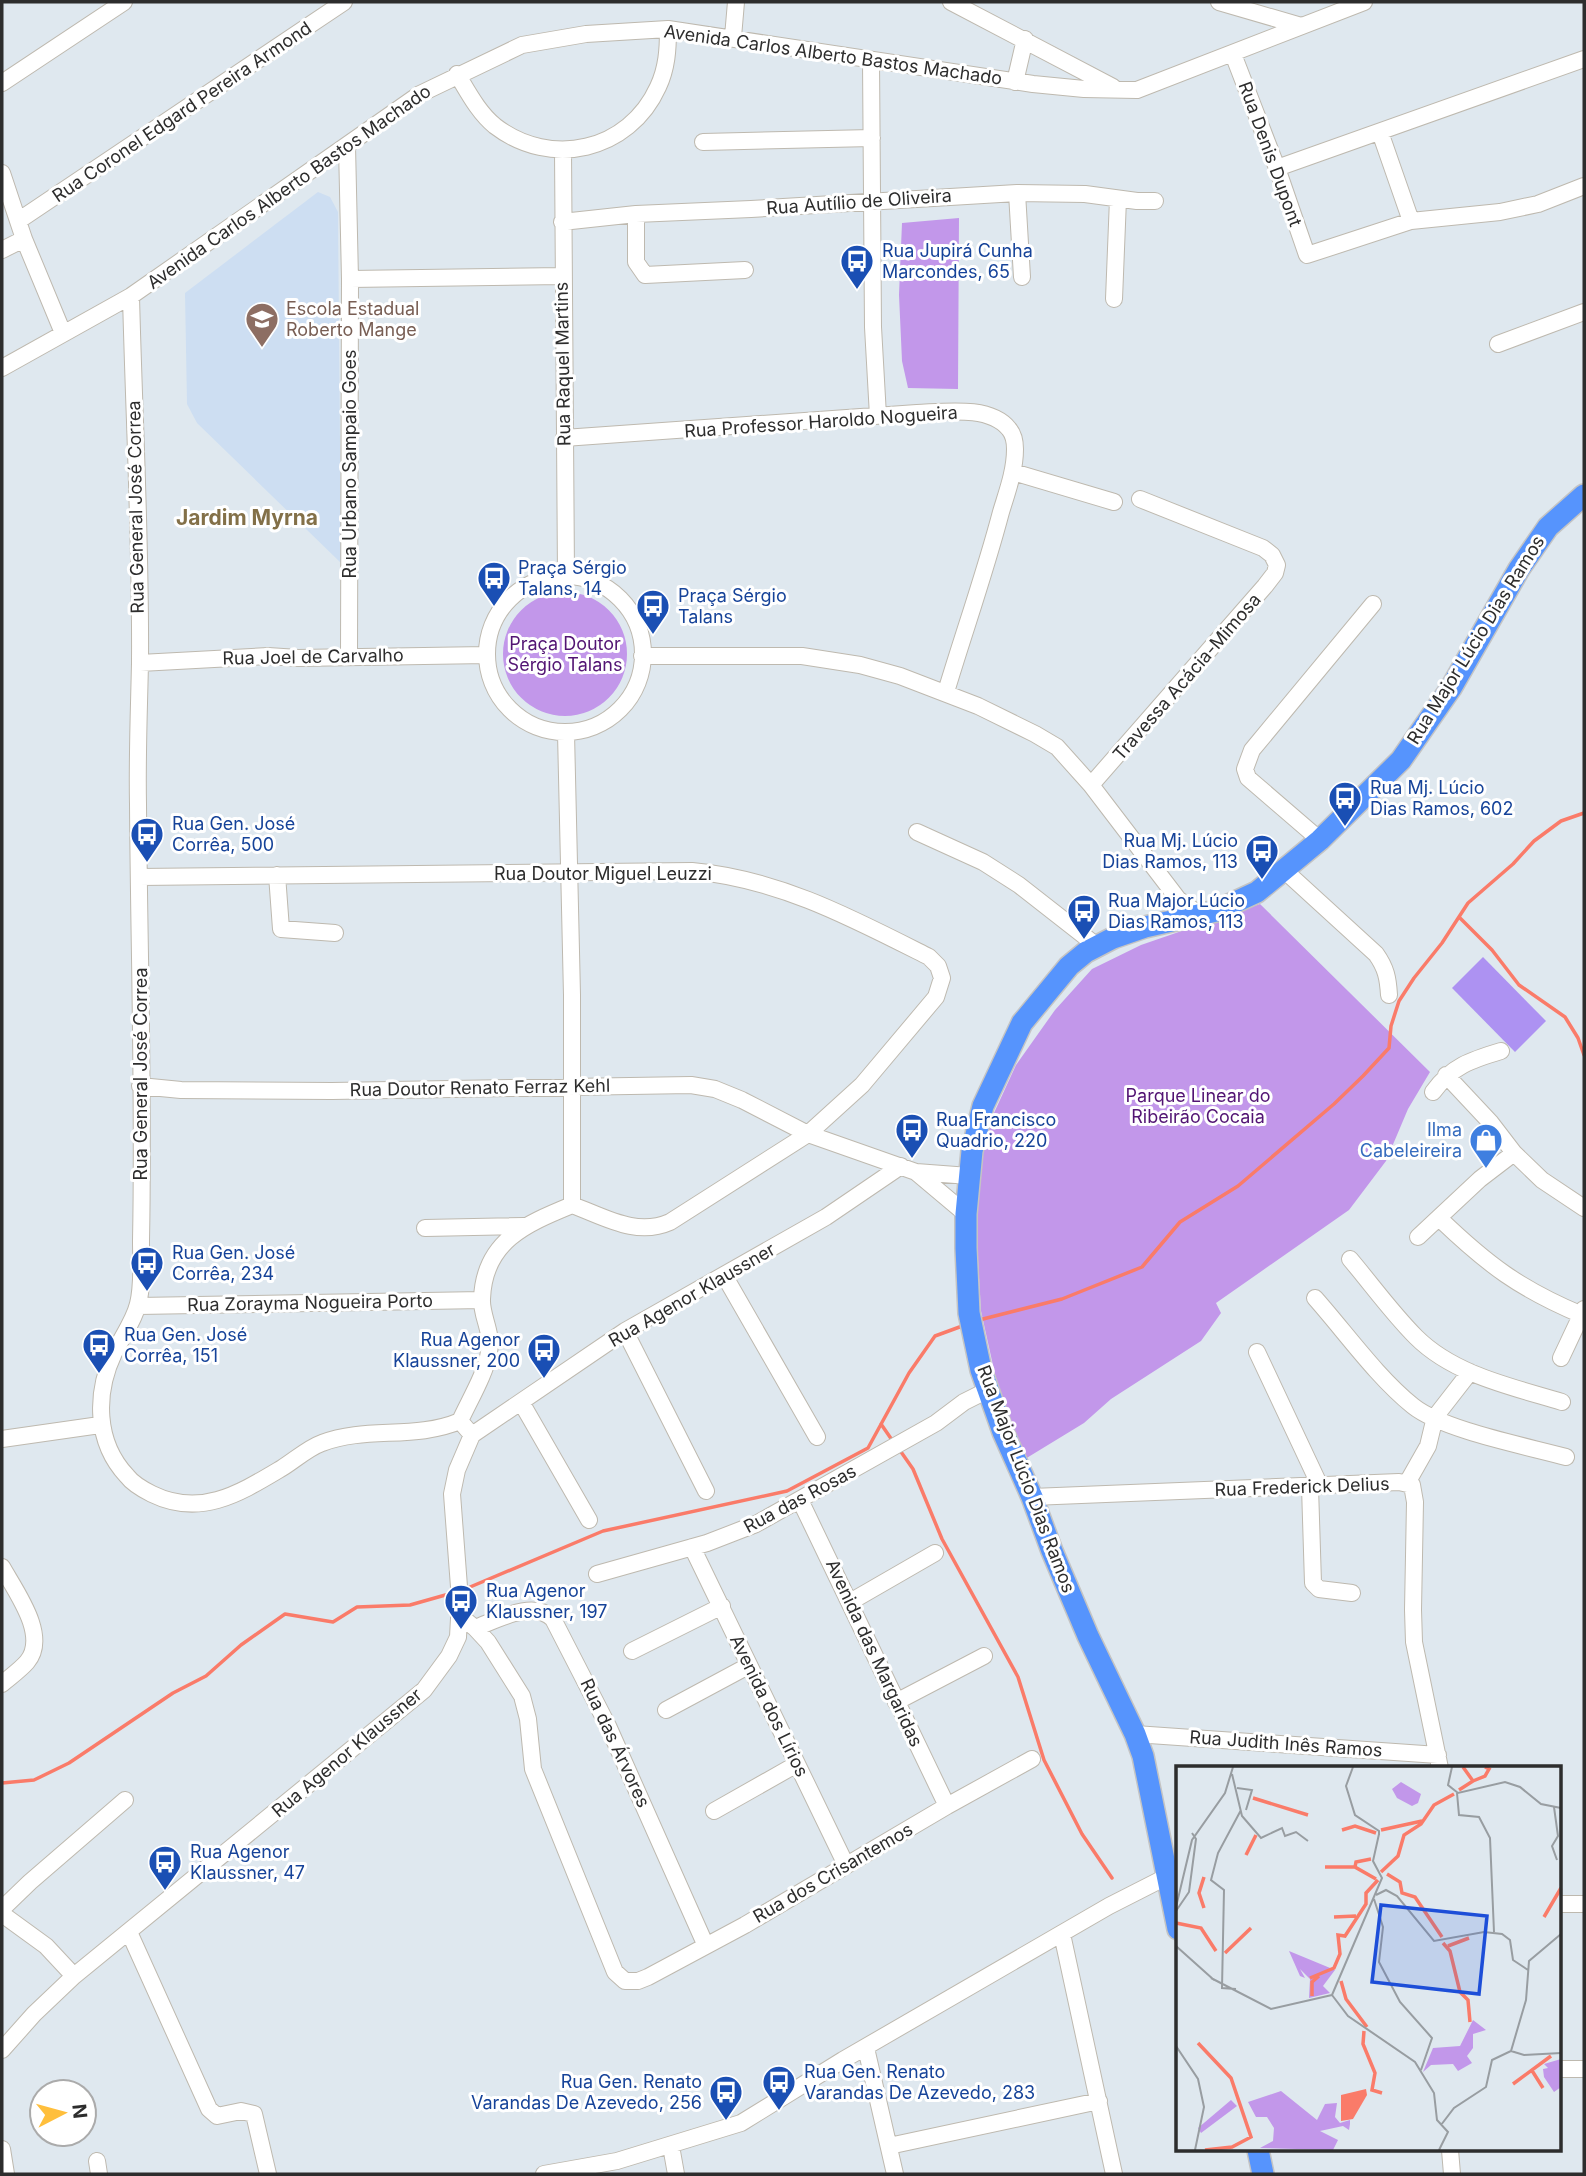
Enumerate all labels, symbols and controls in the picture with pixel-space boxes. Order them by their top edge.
street label: Rua Coronel Edgard Pereira Armond [48,17,315,206]
street label: Avenida Carlos Alberto Bastos Machado [663,20,1004,89]
street label: Rua Denis Dupont [1235,79,1306,229]
street label: Avenida Carlos Alberto Bastos Machado [143,80,435,293]
street label: Rua Autílio de Oliveira [766,185,952,218]
place label: Rua Jupirá Cunha Marcondes, 65 [882,240,1033,282]
bus stop icon: Rua Jupirá Cunha Marcondes, 65 [838,242,876,291]
street label: Rua Raquel Martins [551,282,574,446]
place label: Escola Estadual Roberto Mange [286,298,419,340]
school or university icon: Escola Estadual Roberto Mange [243,300,281,349]
street label: Rua Urbano Sampaio Goes [339,350,360,578]
street label: Rua General José Correa [123,400,148,614]
street label: Rua Professor Haroldo Nogueira [683,401,958,442]
district label: Jardim Myrna [176,505,318,530]
street label: Rua Major Lúcio Dias Ramos [1403,532,1549,748]
place label: Praça Sérgio Talans, 14 [518,557,627,599]
bus stop icon: Praça Sérgio Talans, 14 [475,559,513,608]
place label: Praça Sérgio Talans [678,585,787,627]
bus stop icon: Praça Sérgio Talans [634,587,672,636]
street label: Travessa Acácia-Mimosa [1108,589,1265,764]
park label: Praça Doutor Sérgio Talans [508,633,622,675]
street label: Rua Joel de Carvalho [222,644,404,669]
place label: Rua Mj. Lúcio Dias Ramos, 602 [1370,777,1513,819]
bus stop icon: Rua Mj. Lúcio Dias Ramos, 602 [1326,779,1364,828]
place label: Rua Gen. José Corrêa, 500 [172,813,295,855]
bus stop icon: Rua Gen. José Corrêa, 500 [128,815,166,864]
place label: Rua Mj. Lúcio Dias Ramos, 113 [1102,830,1238,872]
bus stop icon: Rua Mj. Lúcio Dias Ramos, 113 [1243,832,1281,881]
street label: Rua Doutor Miguel Leuzzi [494,863,712,884]
place label: Rua Major Lúcio Dias Ramos, 113 [1108,890,1245,932]
bus stop icon: Rua Major Lúcio Dias Ramos, 113 [1065,892,1103,941]
street label: Rua General José Correa [130,967,151,1181]
street label: Rua Doutor Renato Ferraz Kehl [350,1075,610,1100]
park label: Parque Linear do Ribeirão Cocaia [1126,1085,1270,1127]
place label: Rua Francisco Quadrio, 220 [936,1109,1056,1151]
bus stop icon: Rua Francisco Quadrio, 220 [893,1111,931,1160]
place label: Ilma Cabeleireira [1360,1119,1462,1161]
shop icon: Ilma Cabeleireira [1467,1121,1505,1170]
street label: Rua Agenor Klaussner [605,1238,779,1351]
place label: Rua Gen. José Corrêa, 234 [172,1242,295,1284]
bus stop icon: Rua Gen. José Corrêa, 234 [128,1244,166,1293]
street label: Rua Zorayma Nogueira Porto [187,1290,433,1315]
place label: Rua Gen. José Corrêa, 151 [124,1324,247,1366]
bus stop icon: Rua Gen. José Corrêa, 151 [80,1326,118,1375]
place label: Rua Agenor Klaussner, 200 [393,1329,520,1371]
bus stop icon: Rua Agenor Klaussner, 200 [525,1331,563,1380]
street label: Rua Major Lúcio Dias Ramos [973,1362,1080,1595]
street label: Rua das Rosas [740,1460,860,1537]
street label: Rua Frederick Delius [1214,1473,1390,1500]
street label: Avenida das Margaridas [822,1556,927,1750]
place label: Rua Agenor Klaussner, 197 [486,1580,608,1622]
bus stop icon: Rua Agenor Klaussner, 197 [442,1582,480,1631]
street label: Avenida dos Lírios [726,1631,813,1780]
street label: Rua das Árvores [576,1675,655,1810]
street label: Rua Agenor Klaussner [268,1684,426,1821]
street label: Rua Judith Inês Ramos [1189,1726,1383,1761]
inset map [1176,1766,1562,2152]
street label: Rua dos Crisantemos [749,1818,916,1927]
place label: Rua Agenor Klaussner, 47 [190,1841,305,1883]
bus stop icon: Rua Agenor Klaussner, 47 [146,1843,184,1892]
place label: Rua Gen. Renato Varandas De Azevedo, 283 [804,2061,1035,2103]
bus stop icon: Rua Gen. Renato Varandas De Azevedo, 283 [760,2063,798,2112]
place label: Rua Gen. Renato Varandas De Azevedo, 256 [471,2071,702,2113]
bus stop icon: Rua Gen. Renato Varandas De Azevedo, 256 [707,2073,745,2122]
north arrow [28,2078,98,2148]
text: N [67,2103,92,2120]

